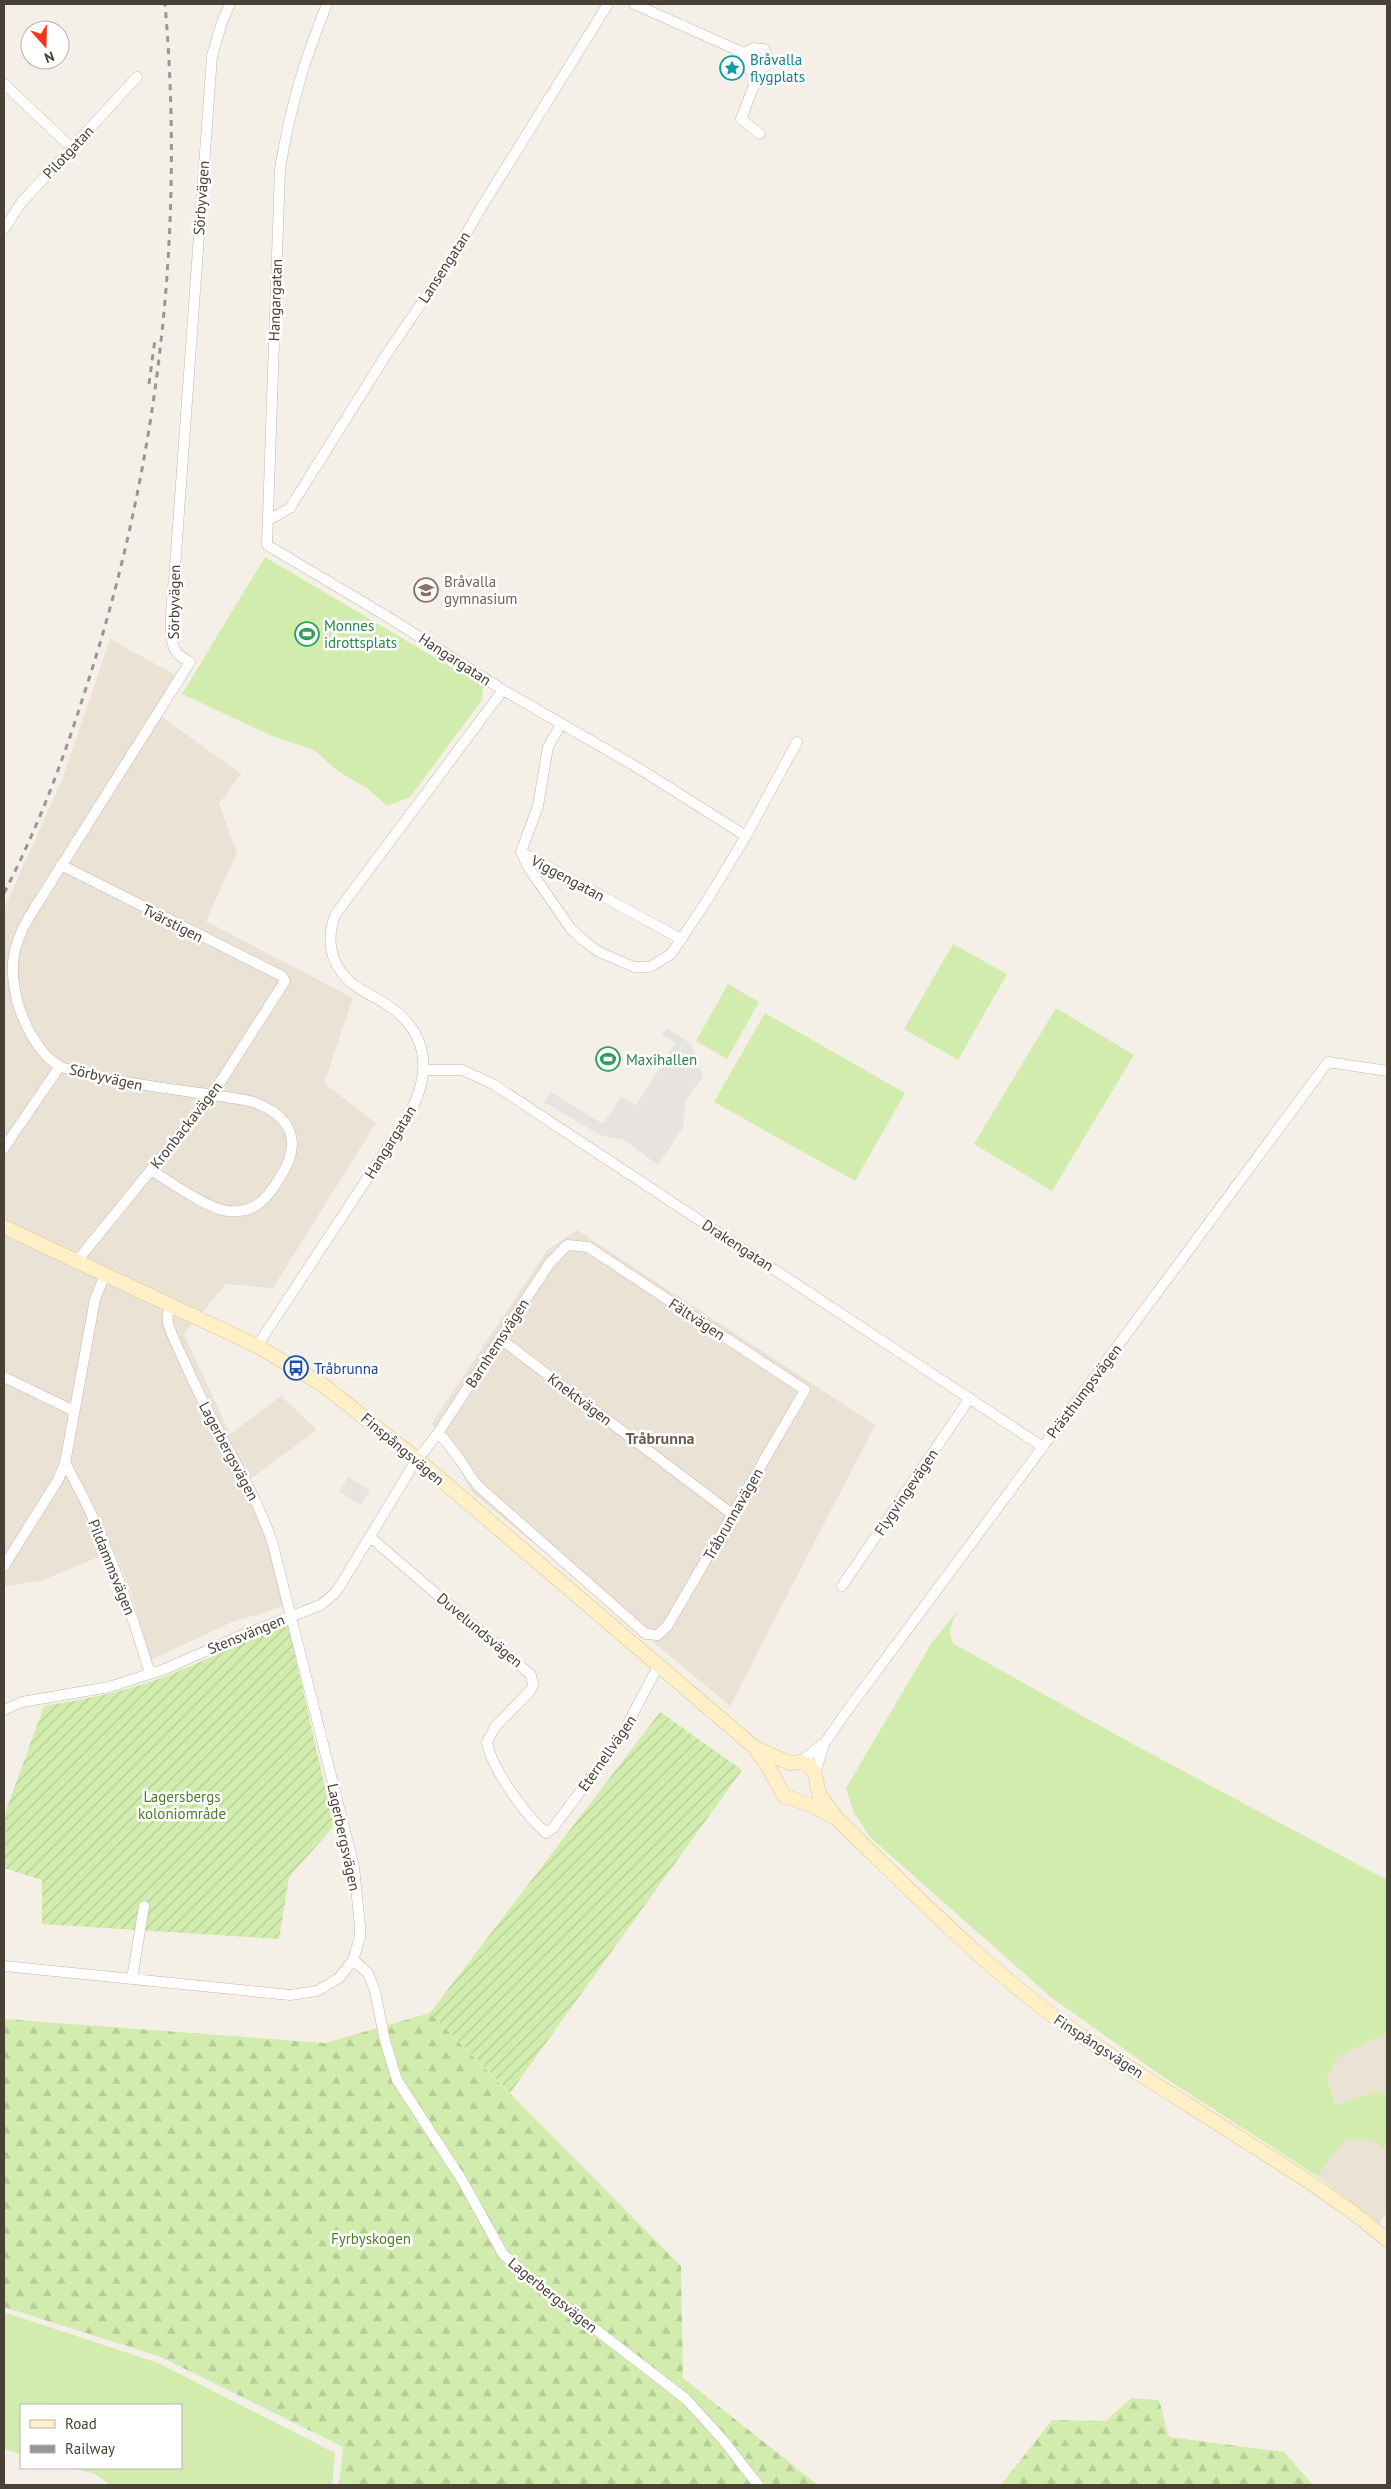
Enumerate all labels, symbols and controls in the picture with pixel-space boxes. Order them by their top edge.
north arrow [20,20,70,70]
text: N [42,47,57,67]
place label: Bråvalla flygplats [750,50,805,86]
place icon: Bråvalla flygplats [719,55,745,81]
street label: Pilotgatan [39,121,97,183]
street label: Sörbyvägen [189,160,213,236]
street label: Lansengatan [414,228,474,306]
street label: Hangargatan [264,258,286,342]
street label: Sörbyvägen [164,565,184,639]
place label: Bråvalla gymnasium [444,572,517,608]
school or university icon: Bråvalla gymnasium [413,577,439,603]
place label: Monnes idrottsplats [324,616,397,652]
sports icon: Monnes idrottsplats [294,621,320,647]
street label: Hangargatan [415,629,495,689]
street label: Viggengatan [527,850,608,905]
street label: Tvärstigen [140,900,206,946]
sports icon: Maxihallen [595,1046,621,1072]
place label: Maxihallen [626,1050,697,1069]
street label: Sörbyvägen [67,1059,145,1095]
street label: Kronbackavägen [146,1078,226,1172]
street label: Hangargatan [360,1102,420,1182]
street label: Drakengatan [699,1215,777,1275]
street label: Fältvägen [665,1294,729,1344]
street label: Barnhemsvägen [461,1295,533,1391]
street label: Prästhumpsvägen [1042,1340,1126,1442]
bus stop icon: Tråbrunna [283,1355,309,1381]
place label: Tråbrunna [314,1359,378,1378]
street label: Knektvägen [544,1369,616,1429]
street label: Lagerbergsvägen [195,1398,263,1504]
street label: Finspångsvägen [357,1409,449,1489]
district label: Tråbrunna [625,1428,695,1448]
street label: Flygvingevägen [870,1445,942,1539]
street label: Tråbrunnavägen [699,1465,767,1563]
street label: Pildammsvägen [84,1516,140,1618]
street label: Duvelundsvägen [433,1589,527,1671]
street label: Stensvängen [205,1610,287,1658]
street label: Eternellvägen [574,1711,640,1795]
street label: Lagerbergsvägen [323,1782,365,1892]
park label: Lagersbergs koloniområde [138,1787,226,1823]
street label: Finspångsvägen [1051,2010,1147,2082]
park label: Fyrbyskogen [331,2229,411,2248]
street label: Lagerbergsvägen [505,2253,601,2337]
legend [20,2404,182,2469]
text: Road [65,2414,97,2433]
text: Railway [65,2439,115,2458]

